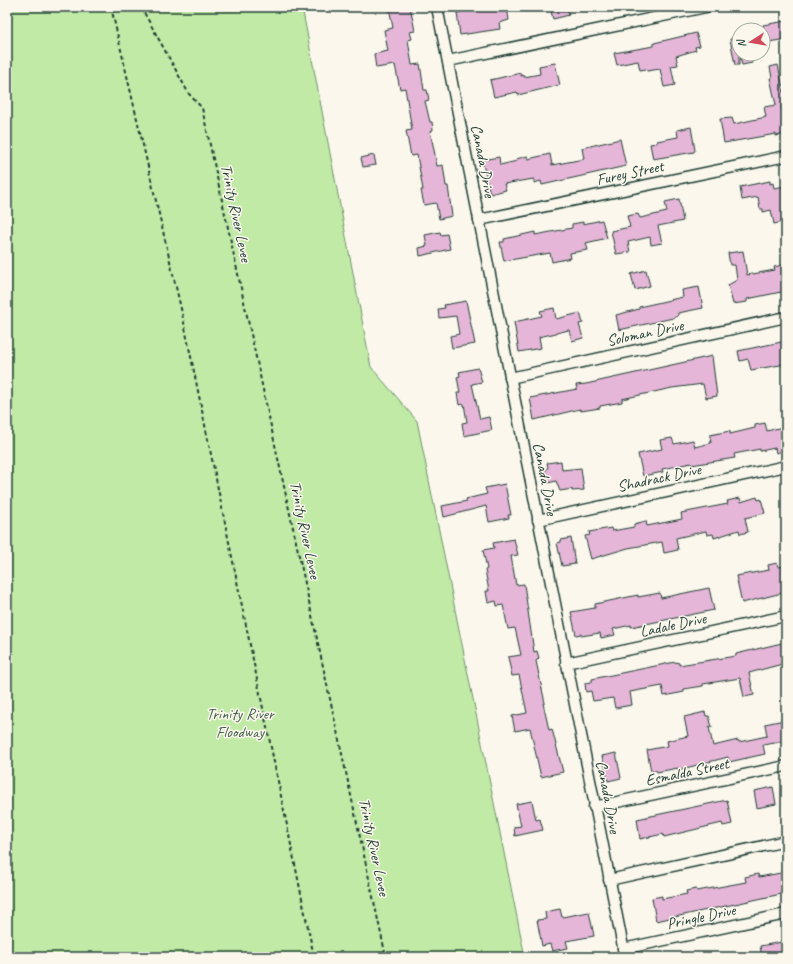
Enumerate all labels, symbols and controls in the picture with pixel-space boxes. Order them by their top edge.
north arrow [731,22,771,62]
text: N [733,37,749,49]
street label: Canada Drive [466,123,500,201]
street label: Furey Street [595,156,667,190]
street label: Trinity River Levee [216,162,256,265]
street label: Soloman Drive [605,315,687,351]
street label: Canada Drive [528,441,562,519]
street label: Shadrack Drive [615,459,704,497]
street label: Trinity River Levee [285,479,325,582]
street label: Ladale Drive [638,608,710,642]
park label: Trinity River Floodway [206,704,275,742]
street label: Esmalda Street [644,753,732,791]
street label: Canada Drive [591,759,625,837]
street label: Trinity River Levee [354,796,394,899]
street label: Pringle Drive [665,900,739,934]

